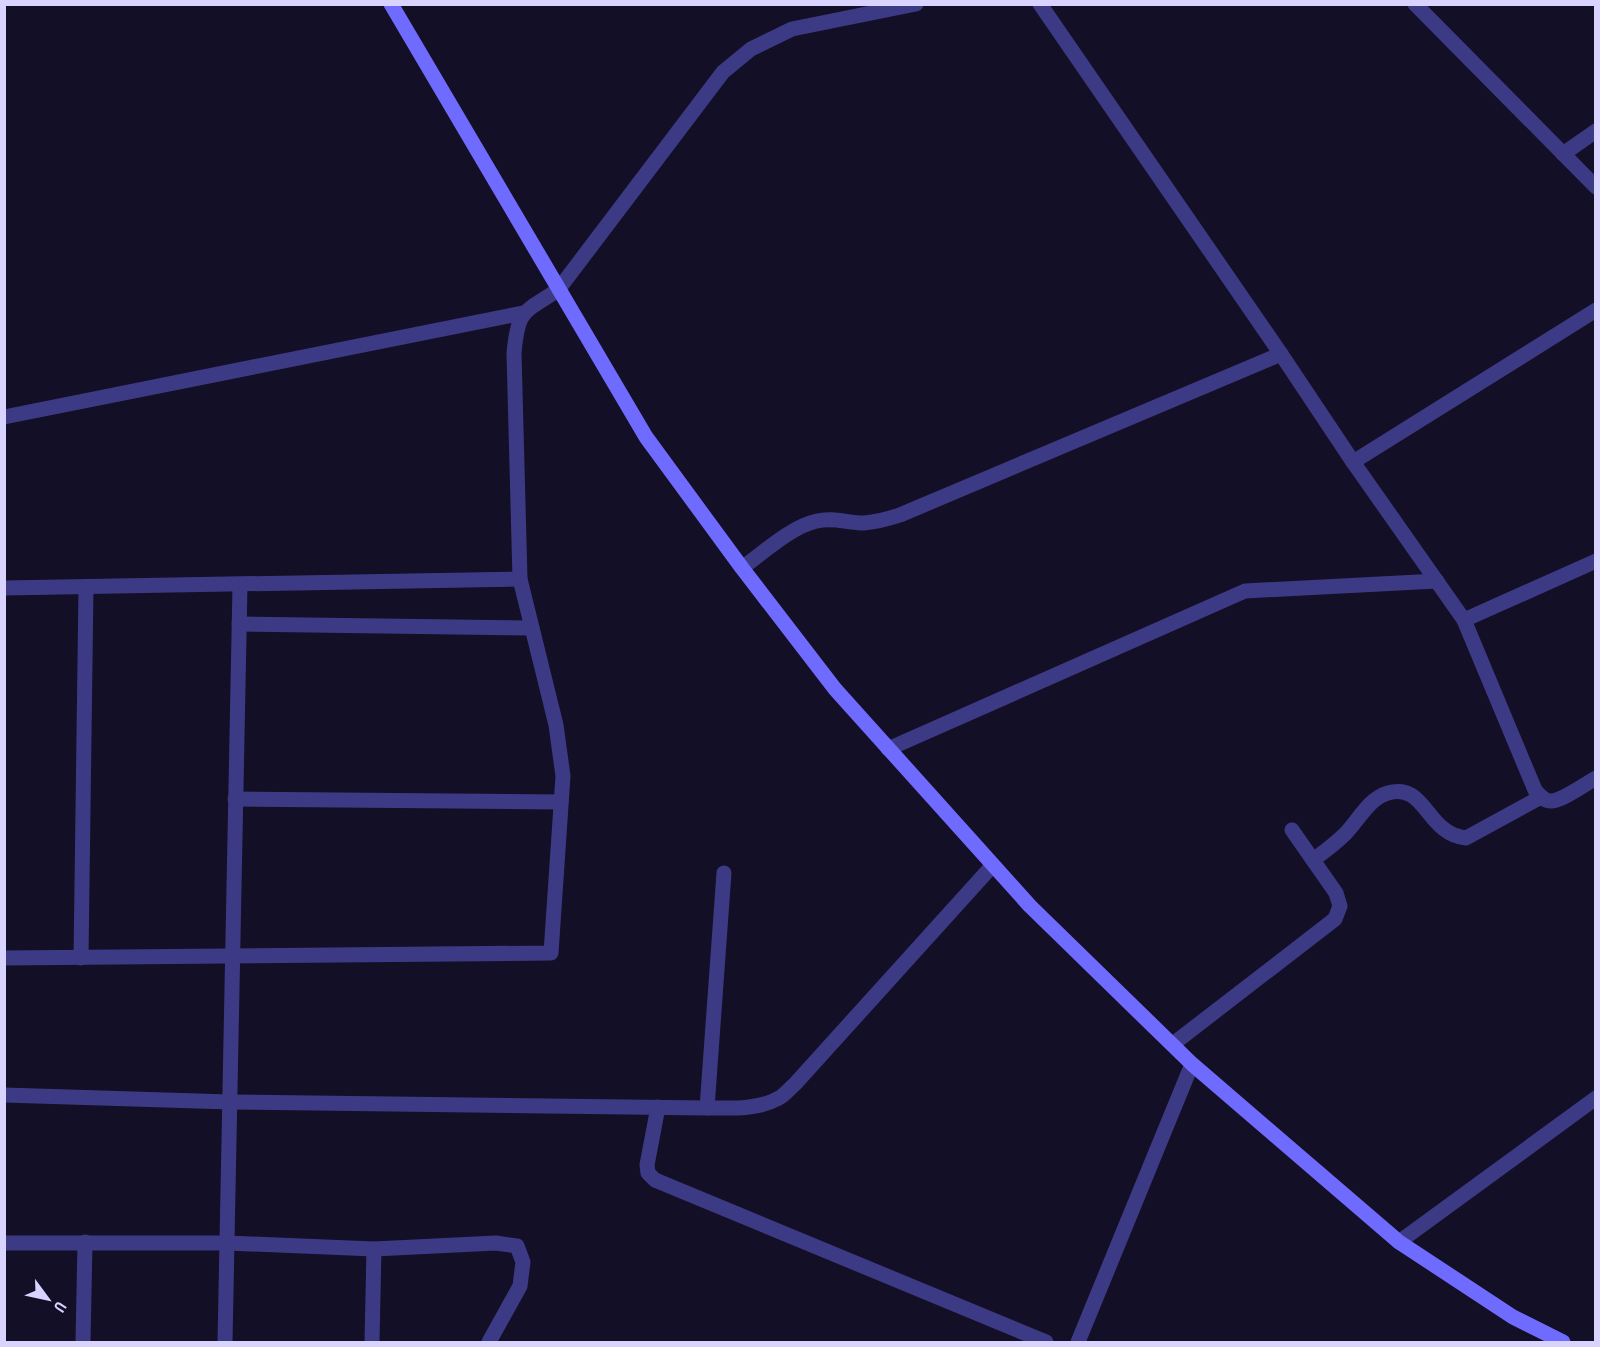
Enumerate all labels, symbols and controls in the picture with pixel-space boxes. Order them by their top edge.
north arrow [18,1269,78,1329]
text: U [50,1298,71,1316]

